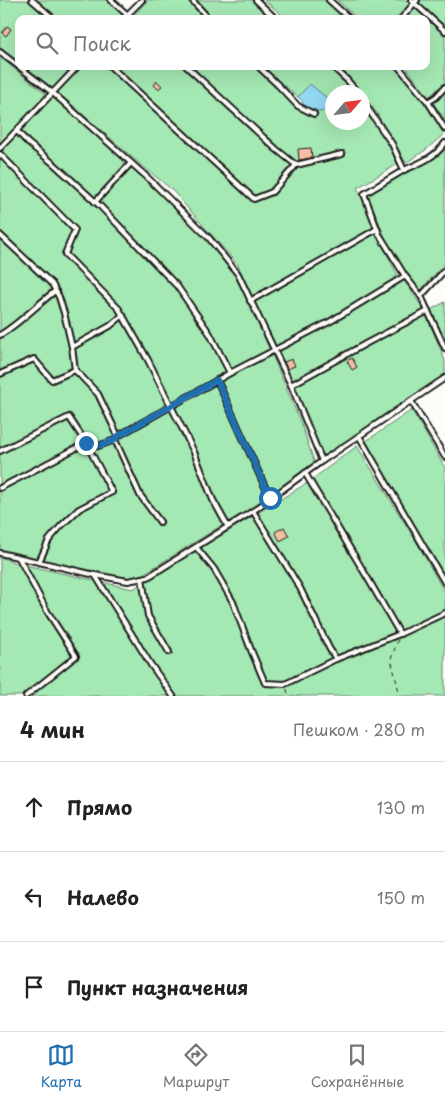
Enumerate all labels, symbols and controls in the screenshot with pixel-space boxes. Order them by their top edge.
search box [15,15,430,70]
icon: search [33,29,61,57]
text: Поиск [73,29,131,57]
north arrow [325,85,370,130]
route end [75,432,98,455]
route start [259,487,282,510]
text: 4 мин [20,713,85,745]
text: Пешком · 280 m [293,717,425,741]
icon: ahead [20,793,48,821]
text: Прямо [67,793,132,821]
text: 130 m [377,795,425,819]
icon: left [20,883,48,911]
text: Налево [67,883,139,911]
text: 150 m [377,885,425,909]
icon: arrive [20,973,48,1001]
text: Пункт назначения [67,973,248,1001]
tab: Карта [41,1041,82,1092]
tab: Маршрут [163,1041,229,1092]
tab: Сохранённые [311,1041,404,1092]

